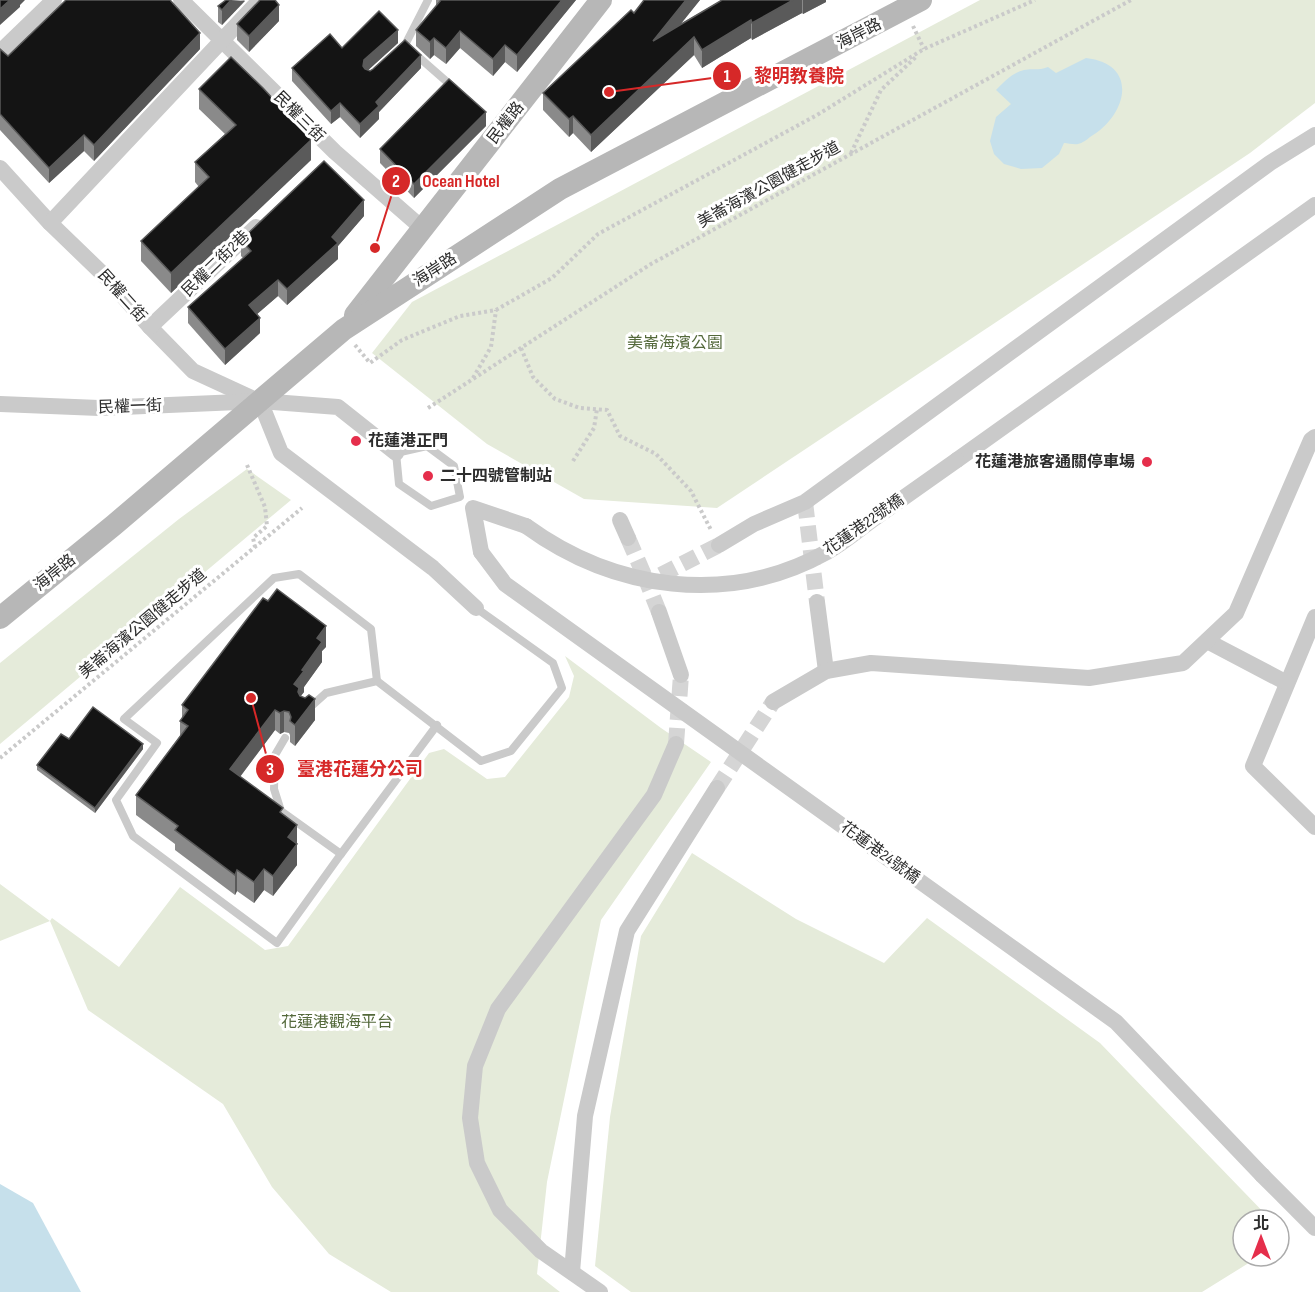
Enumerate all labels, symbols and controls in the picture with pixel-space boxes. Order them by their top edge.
street label: 海岸路 [833,15,885,53]
callout: 黎明教養院 [712,58,856,94]
text: 1 [723,66,731,87]
text: 黎明教養院 [754,66,844,87]
street label: 民權三街 [270,88,328,146]
street label: 民權路 [484,98,528,148]
street label: 美崙海濱公園健走步道 [694,138,844,232]
callout: Ocean Hotel [381,163,512,199]
text: 2 [392,171,400,192]
text: Ocean Hotel [422,171,500,192]
street label: 民權二街2巷 [178,227,254,301]
street label: 海岸路 [410,249,460,291]
street label: 民權二街 [94,266,150,326]
park label: 美崙海濱公園 [627,334,723,353]
street label: 民權一街 [98,396,162,418]
place label: 花蓮港正門 [368,432,448,451]
marker: 花蓮港正門 [349,434,363,448]
place label: 花蓮港旅客通關停車場 [975,453,1135,472]
marker: 花蓮港旅客通關停車場 [1140,455,1154,469]
place label: 二十四號管制站 [440,466,552,486]
marker: 二十四號管制站 [421,469,435,483]
street label: 花蓮港22號橋 [820,490,908,560]
street label: 海岸路 [30,551,80,595]
street label: 美崙海濱公園健走步道 [76,565,210,683]
callout: 臺港花蓮分公司 [255,751,435,787]
text: 3 [266,759,274,780]
text: 臺港花蓮分公司 [297,759,423,780]
street label: 花蓮港24號橋 [837,818,923,888]
park label: 花蓮港觀海平台 [281,1013,393,1032]
north arrow [1231,1208,1291,1268]
text: 北 [1253,1215,1269,1234]

